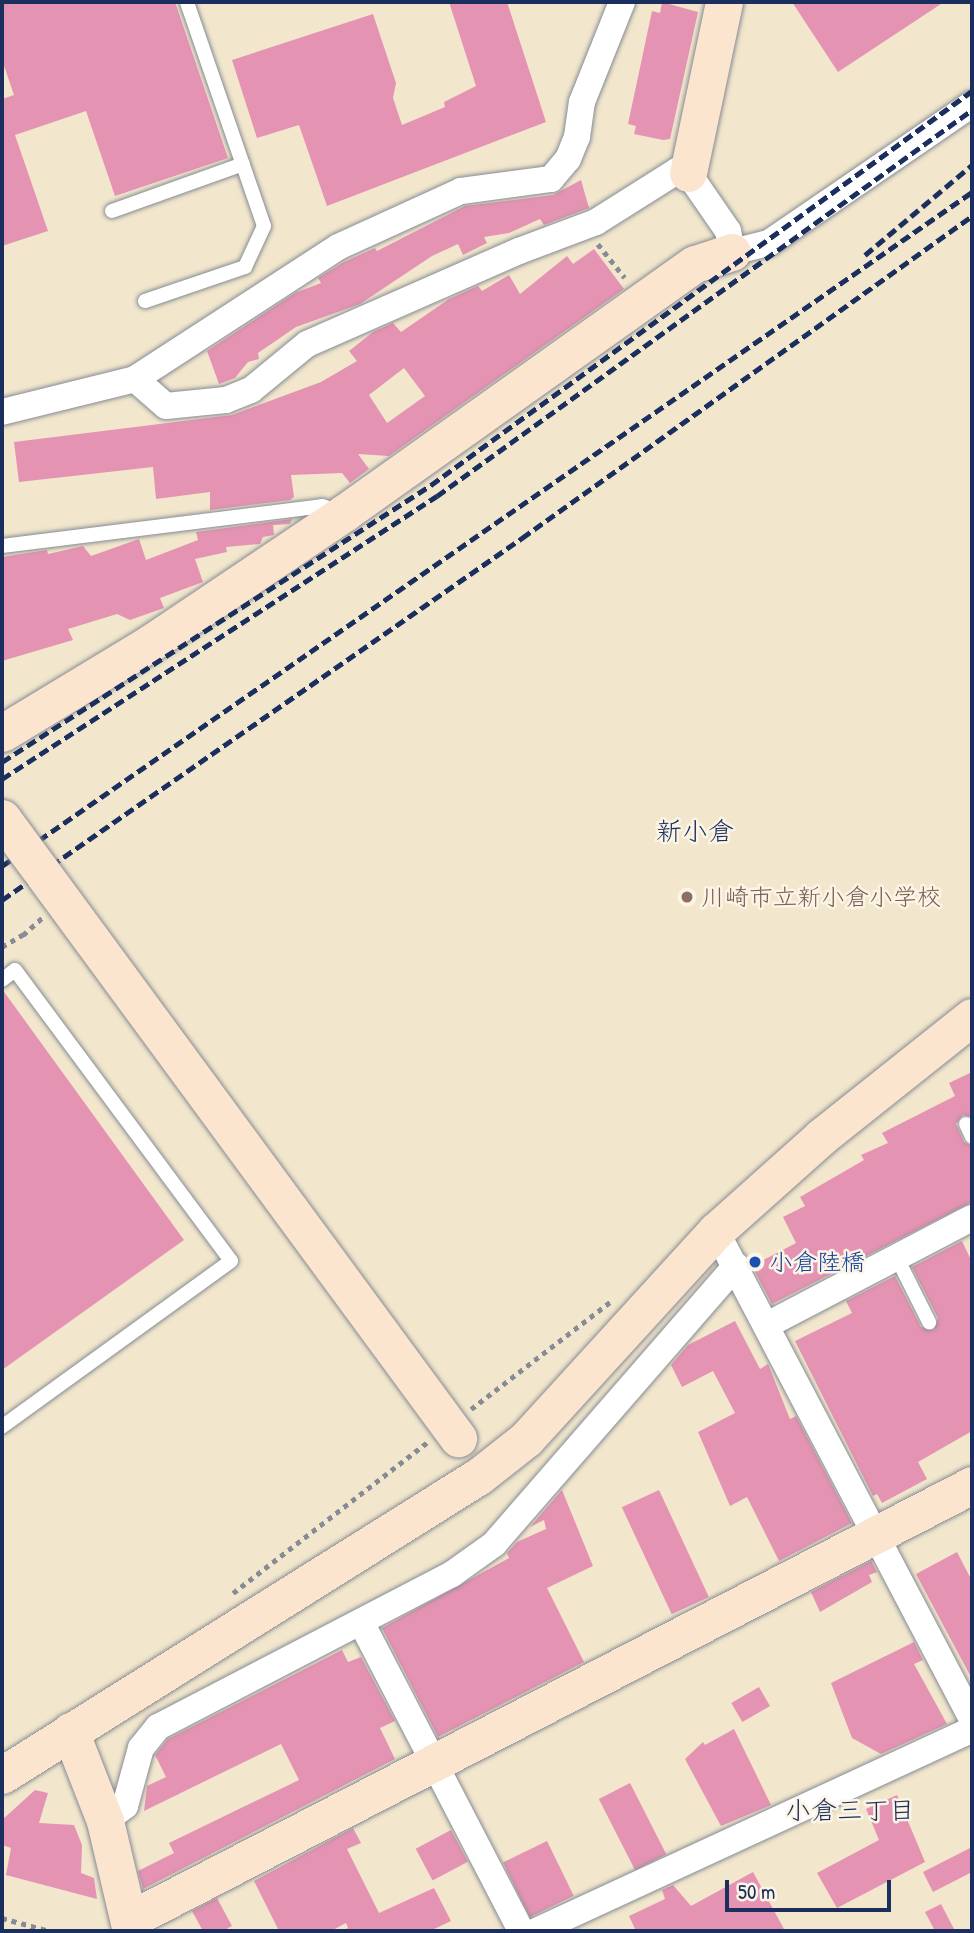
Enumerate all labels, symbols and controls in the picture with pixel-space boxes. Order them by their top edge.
district label: 新小倉 [656,815,734,847]
place label: 川崎市立新小倉小学校 [701,883,941,911]
marker: 川崎市立新小倉小学校 [679,889,695,905]
place label: 小倉陸橋 [769,1248,865,1276]
marker: 小倉陸橋 [747,1254,763,1270]
district label: 小倉三丁目 [785,1794,915,1826]
scale bar [729,1867,895,1911]
text: 50 m [738,1877,775,1906]

